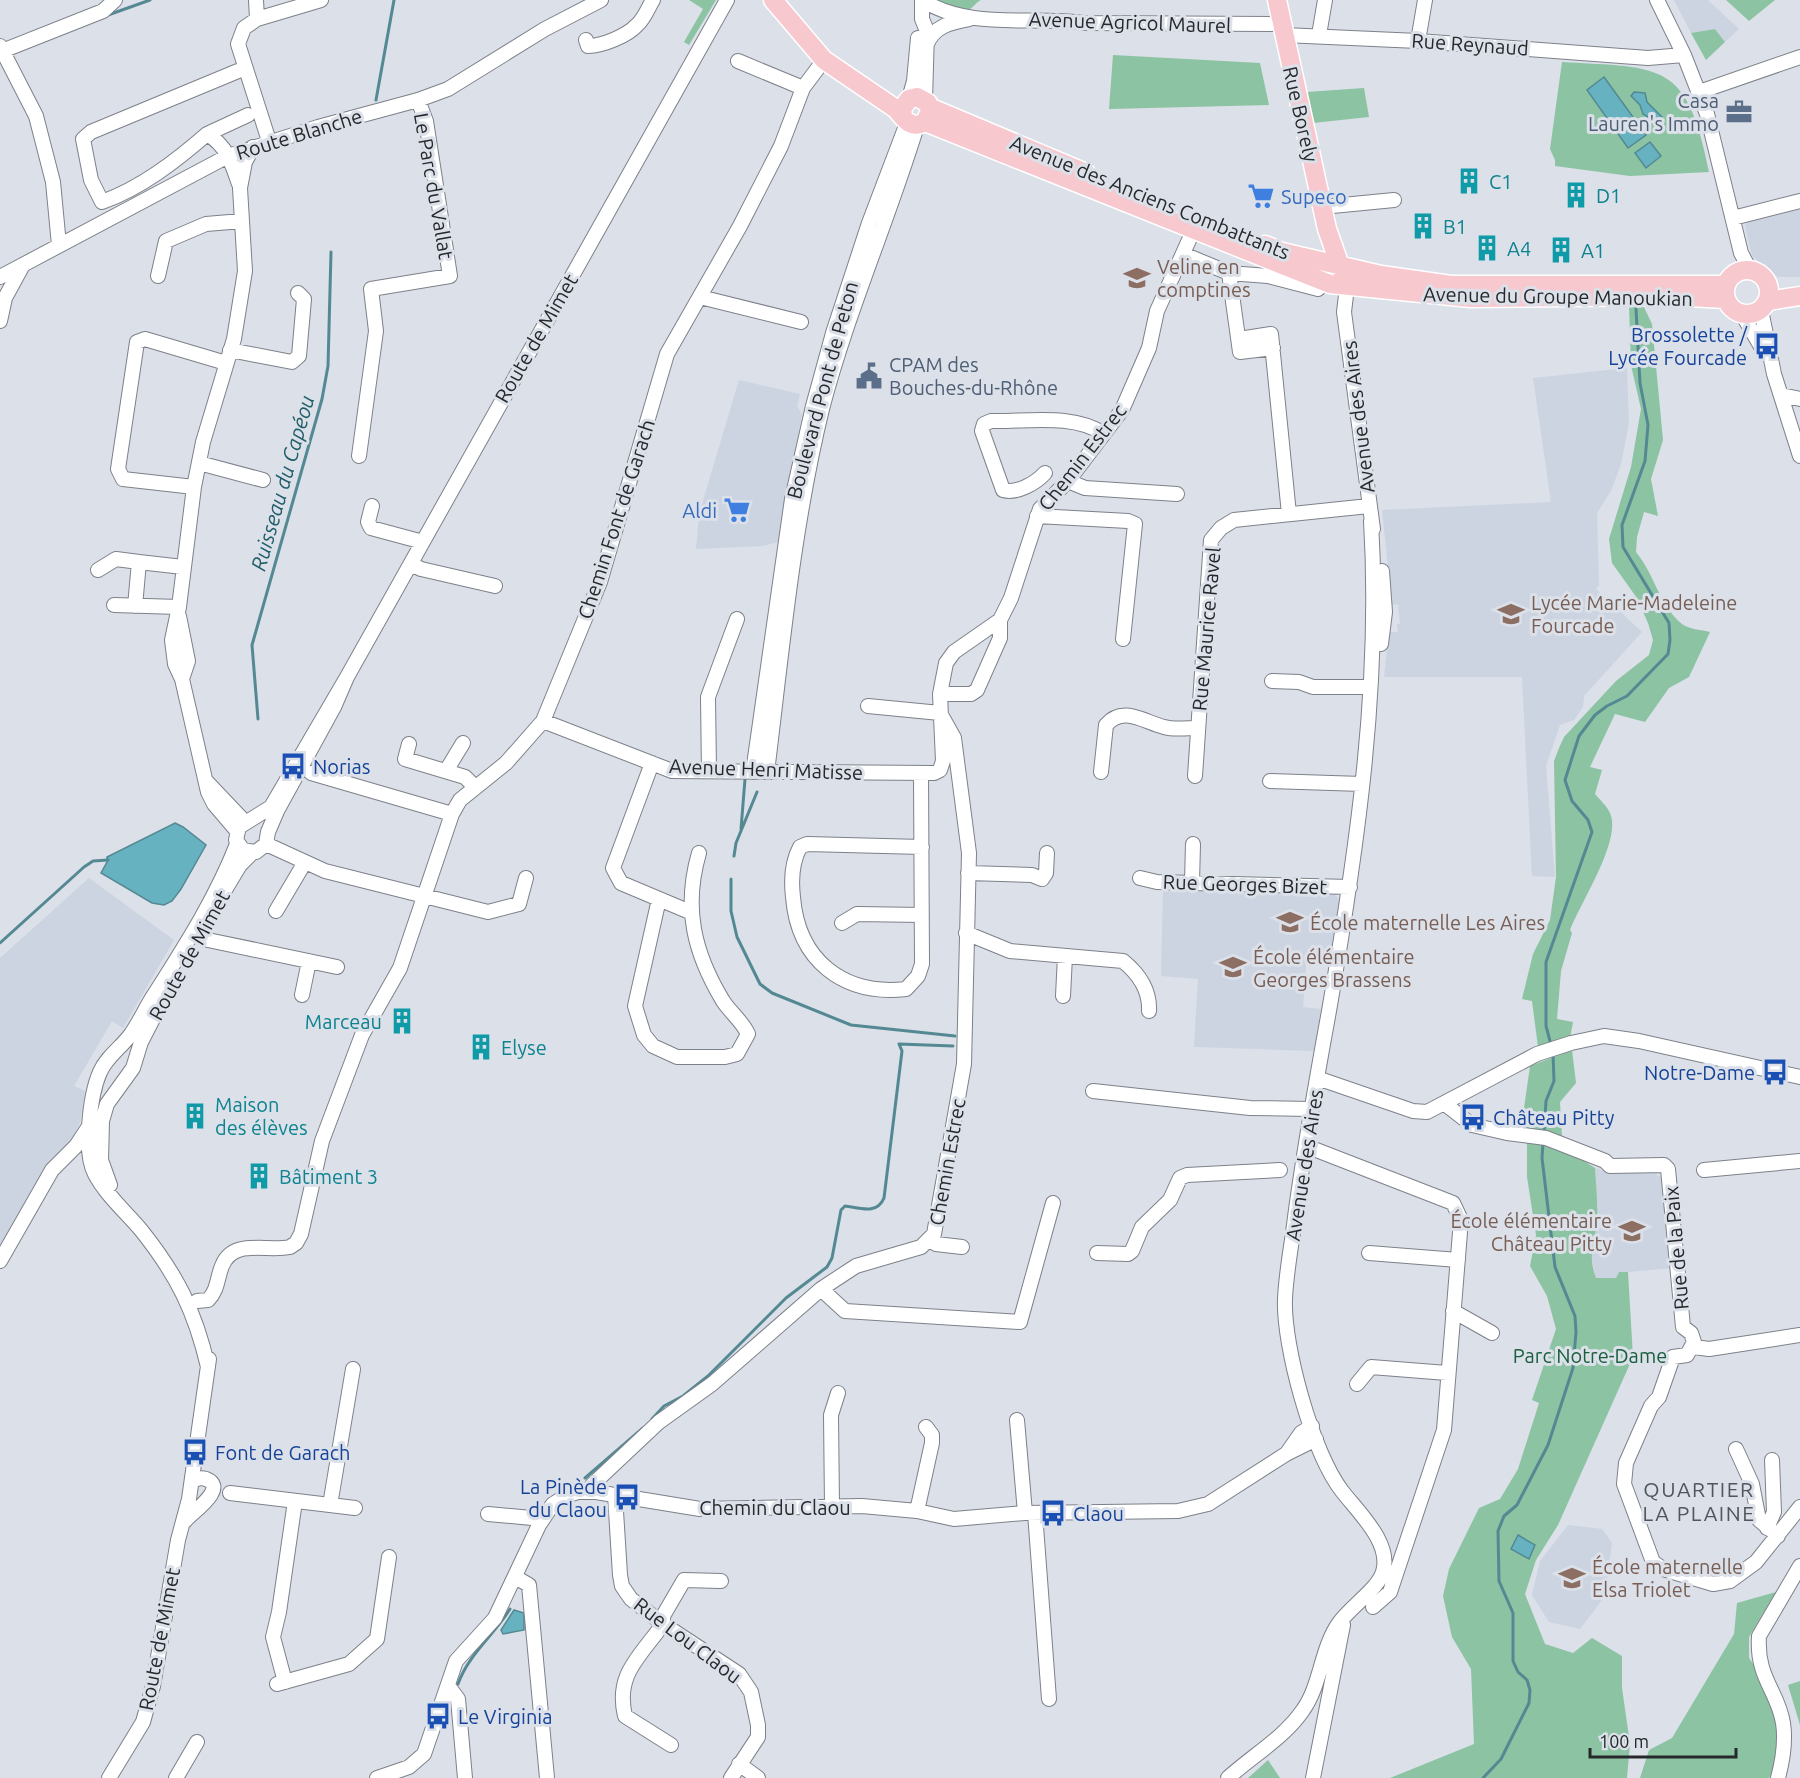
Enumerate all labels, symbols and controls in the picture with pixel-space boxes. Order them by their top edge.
street label: Avenue Agricol Maurel [1028,7,1232,37]
street label: Rue Reynaud [1411,28,1529,60]
street label: Rue Borely [1279,64,1323,164]
place label: Casa Lauren's Immo [1588,89,1719,135]
office icon: Casa Lauren's Immo [1724,97,1754,127]
street label: Route Blanche [233,104,365,164]
street label: Le Parc du Vallat [410,111,458,261]
street label: Avenue des Anciens Combattants [1007,130,1293,264]
building icon: C1 [1454,166,1484,196]
place label: C1 [1489,170,1513,193]
building icon: D1 [1561,180,1591,210]
supermarket icon: Supeco [1246,181,1276,211]
place label: D1 [1596,184,1621,207]
place label: Supeco [1281,185,1347,208]
building icon: B1 [1408,211,1438,241]
place label: B1 [1443,215,1467,238]
building icon: A4 [1472,233,1502,263]
building icon: A1 [1546,235,1576,265]
place label: A4 [1507,237,1531,260]
place label: A1 [1581,239,1605,262]
place label: Veline en comptines [1157,255,1251,301]
school or university icon: Veline en comptines [1122,263,1152,293]
street label: Route de Mimet [490,269,582,406]
street label: Boulevard Pont de Peton [782,279,862,501]
street label: Avenue du Groupe Manoukian [1423,282,1693,310]
place label: Brossolette / Lycée Fourcade [1608,323,1748,369]
bus stop icon: Brossolette / Lycée Fourcade [1752,331,1782,361]
street label: Avenue des Aires [1337,340,1379,494]
place label: CPAM des Bouches-du-Rhône [889,353,1058,399]
public building icon: CPAM des Bouches-du-Rhône [854,361,884,391]
water label: Ruisseau du Capéou [245,393,319,573]
street label: Chemin Estrec [1033,399,1131,515]
street label: Chemin Font de Garach [573,416,659,622]
supermarket icon: Aldi [722,495,752,525]
place label: Aldi [682,499,717,522]
street label: Rue Maurice Ravel [1187,546,1225,712]
place label: Lycée Marie-Madeleine Fourcade [1531,591,1737,637]
school or university icon: Lycée Marie-Madeleine Fourcade [1496,599,1526,629]
bus stop icon: Norias [278,751,308,781]
street label: Avenue Henri Matisse [669,754,863,784]
place label: Norias [313,755,370,778]
street label: Rue Georges Bizet [1162,870,1328,898]
street label: Route de Mimet [144,886,234,1024]
school or university icon: École maternelle Les Aires [1275,907,1305,937]
place label: École maternelle Les Aires [1310,911,1545,934]
place label: École élémentaire Georges Brassens [1253,945,1415,991]
school or university icon: École élémentaire Georges Brassens [1218,952,1248,982]
building icon: Marceau [387,1006,417,1036]
place label: Marceau [305,1010,382,1033]
building icon: Elyse [466,1032,496,1062]
place label: Elyse [501,1036,547,1059]
bus stop icon: Notre-Dame [1760,1057,1790,1087]
place label: Notre-Dame [1644,1061,1755,1084]
street label: Avenue des Aires [1281,1088,1327,1242]
place label: Maison des élèves [215,1093,308,1139]
street label: Chemin Estrec [925,1097,969,1227]
building icon: Maison des élèves [180,1101,210,1131]
bus stop icon: Château Pitty [1458,1102,1488,1132]
place label: Château Pitty [1493,1106,1615,1129]
building icon: Bâtiment 3 [244,1161,274,1191]
place label: Bâtiment 3 [279,1165,378,1188]
street label: Rue de la Paix [1659,1185,1693,1311]
place label: École élémentaire Château Pitty [1450,1209,1612,1255]
school or university icon: École élémentaire Château Pitty [1617,1216,1647,1246]
park label: Parc Notre-Dame [1513,1344,1667,1367]
bus stop icon: Font de Garach [180,1437,210,1467]
place label: Font de Garach [215,1441,350,1464]
place label: La Pinède du Claou [520,1475,607,1521]
district label: QUARTIER LA PLAINE [1643,1477,1755,1525]
bus stop icon: La Pinède du Claou [612,1482,642,1512]
street label: Chemin du Claou [699,1496,851,1519]
bus stop icon: Claou [1038,1498,1068,1528]
place label: Claou [1073,1502,1124,1525]
place label: École maternelle Elsa Triolet [1592,1555,1743,1601]
school or university icon: École maternelle Elsa Triolet [1557,1563,1587,1593]
street label: Route de Mimet [134,1566,184,1712]
street label: Rue Lou Claou [630,1592,746,1688]
bus stop icon: Le Virginia [423,1701,453,1731]
place label: Le Virginia [458,1705,552,1728]
scale bar [1590,1721,1736,1759]
text: 100 m [1599,1731,1649,1751]

